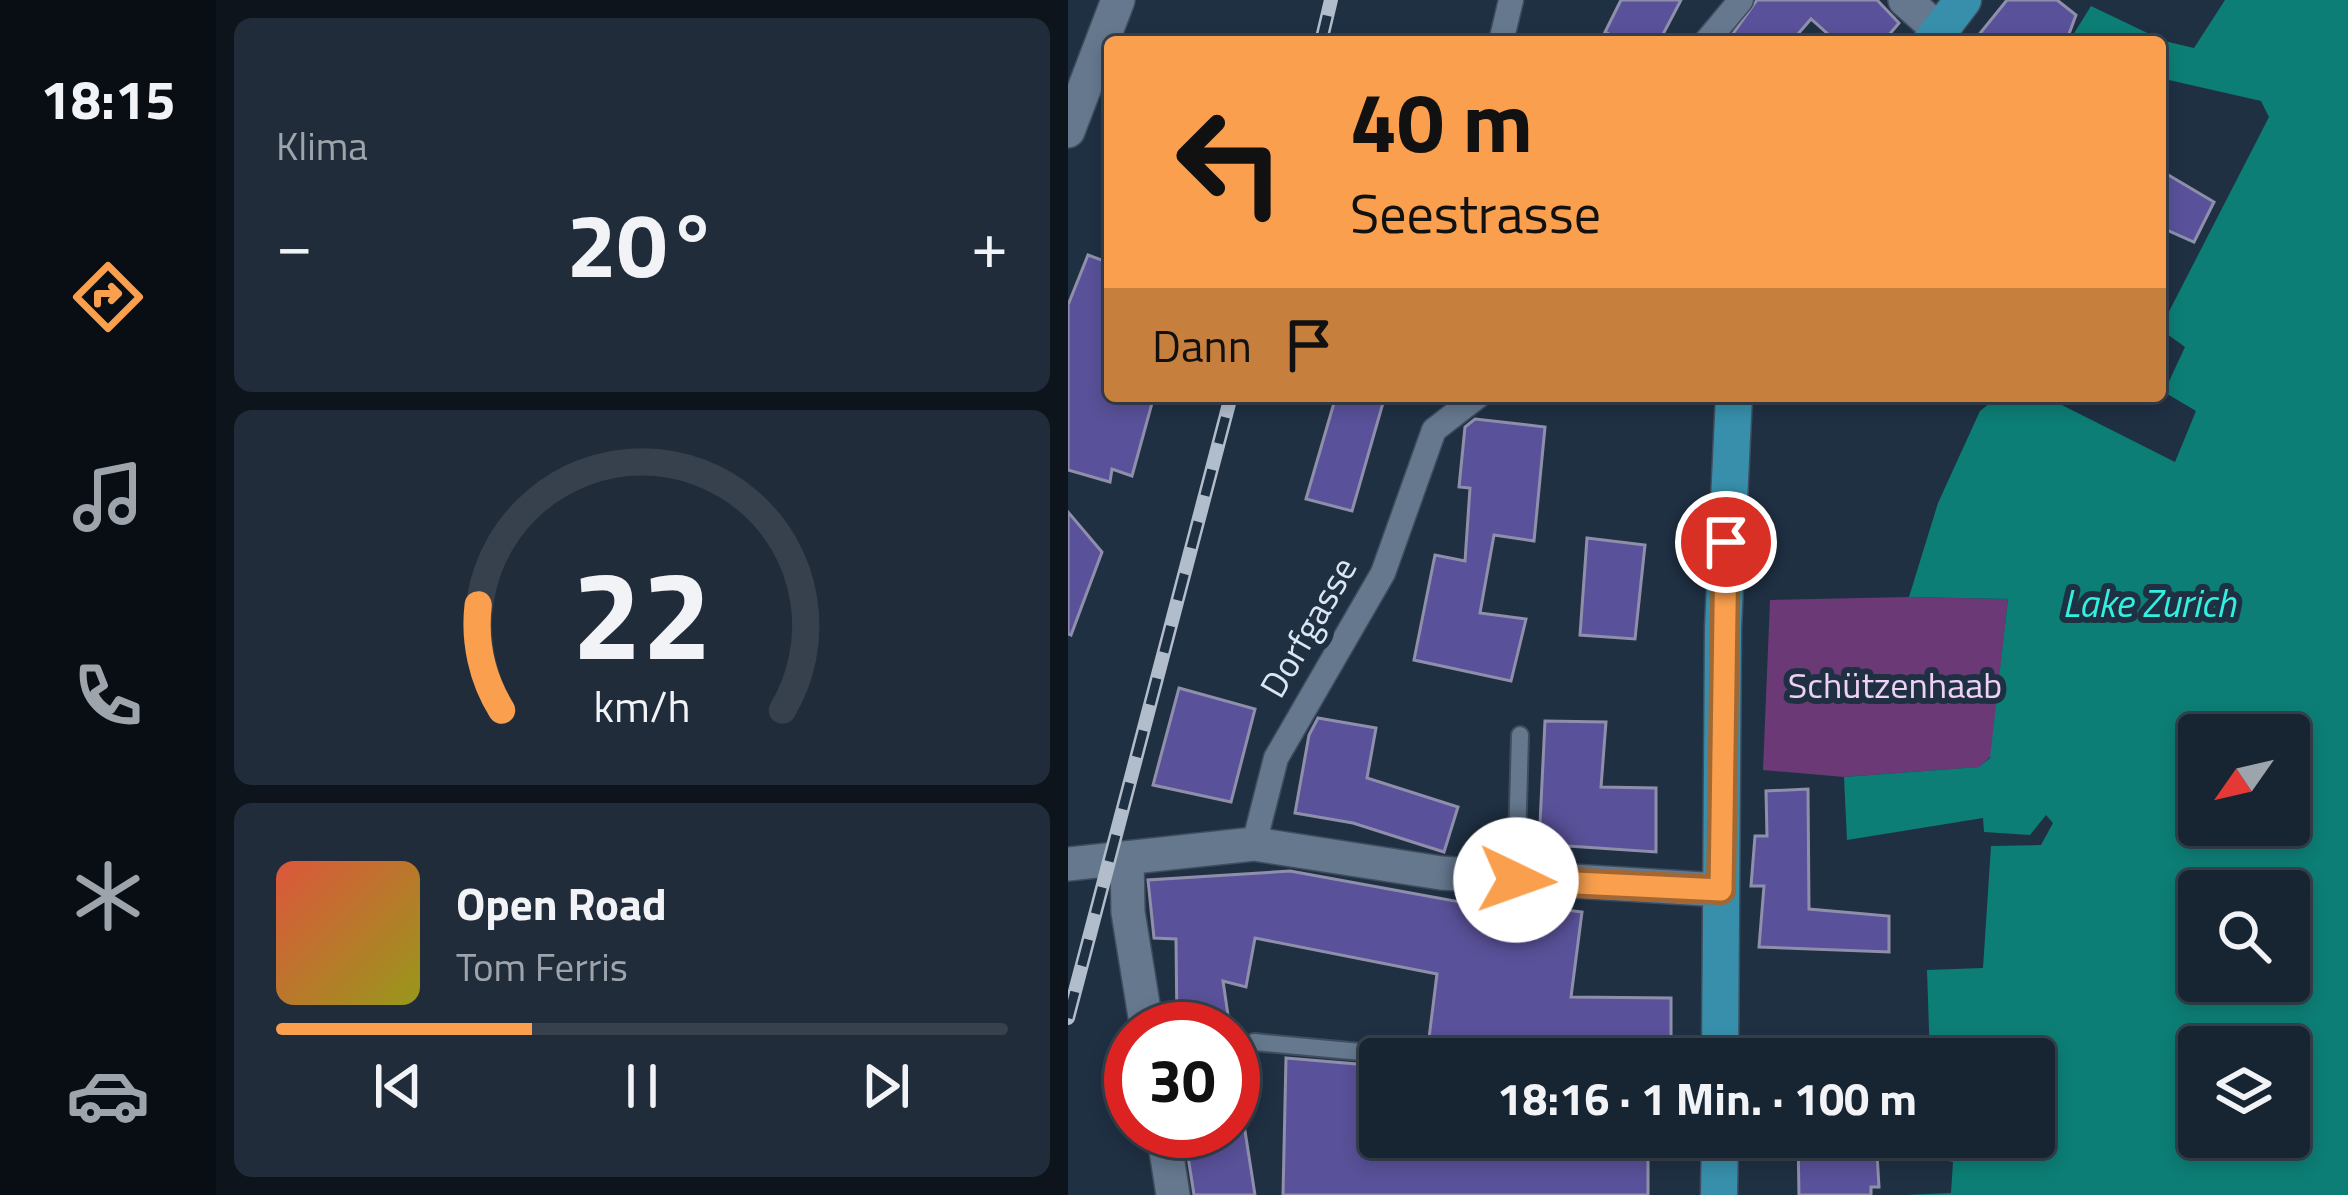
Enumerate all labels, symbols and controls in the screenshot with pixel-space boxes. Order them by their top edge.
text: 40 m [1350,57,1533,185]
text: 18:15 [41,58,175,140]
icon: left [1152,84,1308,240]
text: Klima [276,116,368,175]
text: Seestrasse [1350,172,1601,254]
text: 20° [566,175,718,312]
text: − [276,193,313,294]
text: + [971,193,1008,294]
icon: directions [66,255,150,339]
text: Dann [1152,311,1252,379]
icon: arrive [1276,312,1342,378]
icon: music [66,455,150,539]
pin [1675,491,1777,593]
icon: arrive [1693,509,1759,575]
text: 22 [572,519,712,708]
street label: Dorfgasse [1245,546,1370,707]
water label: Lake Zurich [2062,573,2237,632]
icon: phone [66,654,150,738]
park label: Schützenhaab [1788,657,2002,712]
text: km/h [593,673,691,739]
north arrow [2178,714,2310,846]
map controls [2178,714,2310,1158]
position arrow [1453,817,1579,943]
icon: climate [66,854,150,938]
text: Open Road [456,869,667,937]
button: search [2178,870,2310,1002]
text: Tom Ferris [456,937,628,996]
speed limit sign: 30 [1104,1002,1260,1158]
button: layers [2178,1026,2310,1158]
icon: car [66,1053,150,1137]
icon: previous [365,1053,431,1119]
icon: pause [609,1053,675,1119]
icon: next [853,1053,919,1119]
text: 18:16 · 1 Min. · 100 m [1497,1064,1917,1132]

